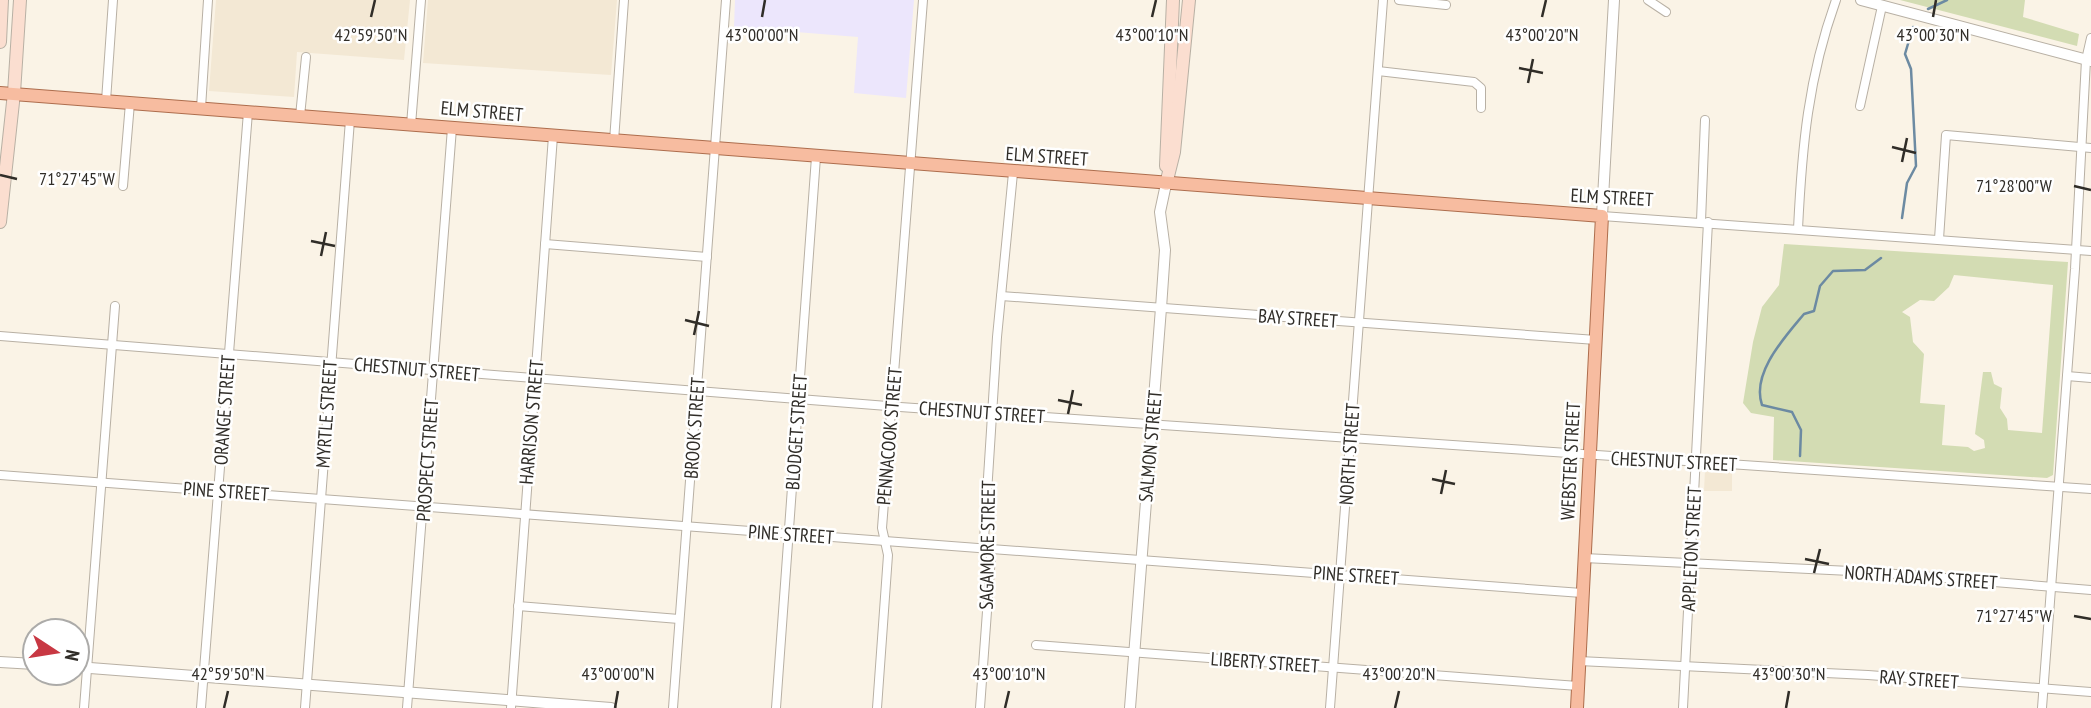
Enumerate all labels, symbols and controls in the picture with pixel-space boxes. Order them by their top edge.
text: 42°59'50"N [335,23,407,46]
text: 43°00'00"N [726,23,798,46]
text: 43°00'10"N [1116,23,1188,46]
text: 43°00'20"N [1506,23,1578,46]
text: 43°00'30"N [1897,23,1969,46]
street label: ELM STREET [440,95,525,127]
street label: ELM STREET [1005,141,1090,171]
text: 71°27'45"W [39,167,115,190]
text: 71°28'00"W [1976,174,2052,197]
street label: ELM STREET [1570,183,1654,211]
street label: BAY STREET [1257,303,1339,333]
street label: CHESTNUT STREET [353,352,481,386]
street label: ORANGE STREET [208,354,240,466]
street label: HARRISON STREET [514,358,548,485]
street label: MYRTLE STREET [310,359,342,469]
street label: PENNACOOK STREET [871,366,907,506]
street label: BLODGET STREET [780,373,812,491]
street label: BROOK STREET [678,376,710,480]
street label: SALMON STREET [1133,389,1167,503]
street label: CHESTNUT STREET [918,396,1046,428]
street label: PROSPECT STREET [411,397,443,522]
street label: WEBSTER STREET [1555,401,1585,521]
street label: NORTH STREET [1333,402,1365,506]
street label: CHESTNUT STREET [1610,446,1738,476]
street label: PINE STREET [182,476,270,506]
street label: SAGAMORE STREET [974,480,1000,610]
street label: APPLETON STREET [1676,485,1706,612]
street label: PINE STREET [747,519,835,549]
street label: PINE STREET [1312,560,1400,590]
street label: NORTH ADAMS STREET [1844,560,1999,594]
text: 71°27'45"W [1976,604,2052,627]
north arrow [21,617,91,687]
street label: LIBERTY STREET [1210,646,1320,678]
text: N [60,648,85,663]
text: 42°59'50"N [192,662,264,685]
text: 43°00'00"N [582,662,654,685]
text: 43°00'10"N [973,662,1045,685]
text: 43°00'20"N [1363,662,1435,685]
text: 43°00'30"N [1753,662,1825,685]
street label: RAY STREET [1879,664,1960,694]

